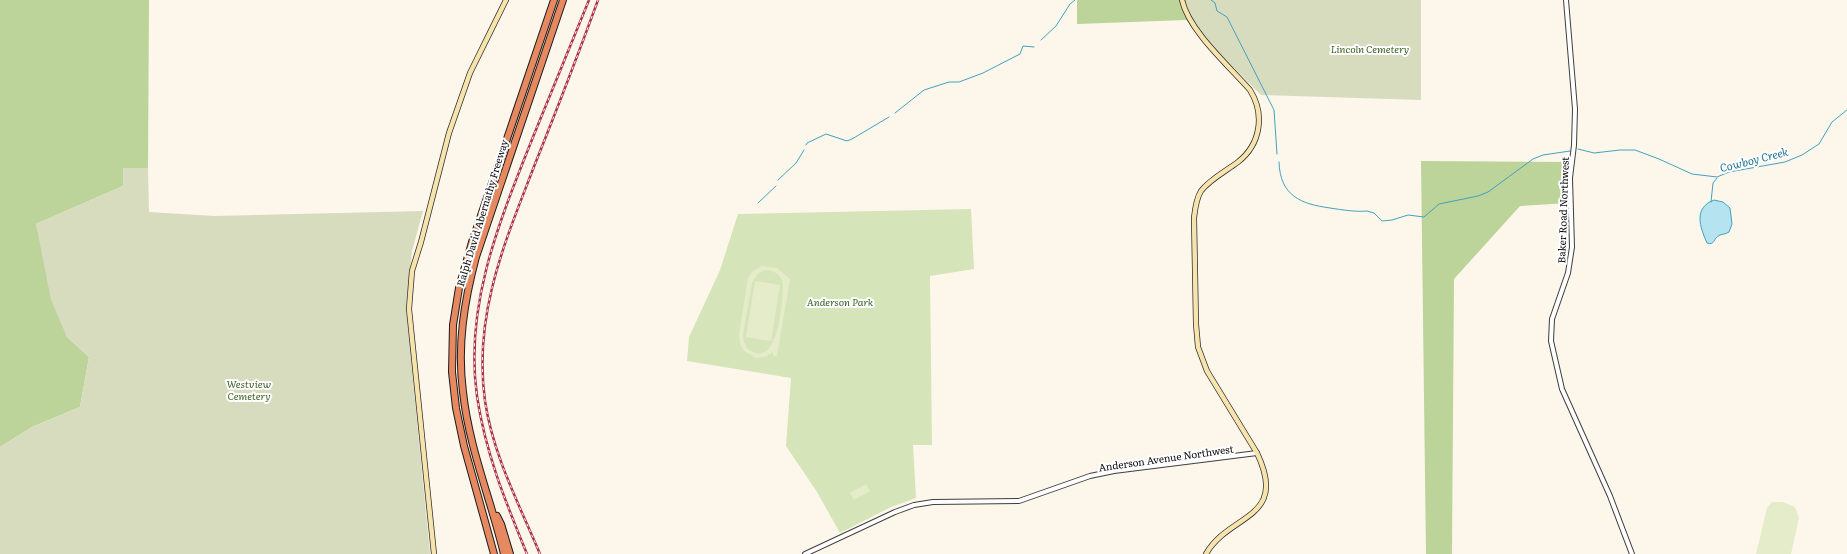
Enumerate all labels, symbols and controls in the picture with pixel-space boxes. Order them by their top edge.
park label: Lincoln Cemetery [1331,41,1409,56]
street label: Ralph David Abernathy Freeway [452,137,511,288]
water label: Cowboy Creek [1718,143,1790,175]
street label: Baker Road Northwest [1553,156,1572,264]
park label: Anderson Park [807,294,874,309]
park label: Westview Cemetery [226,376,272,403]
street label: Anderson Avenue Northwest [1097,441,1234,474]

